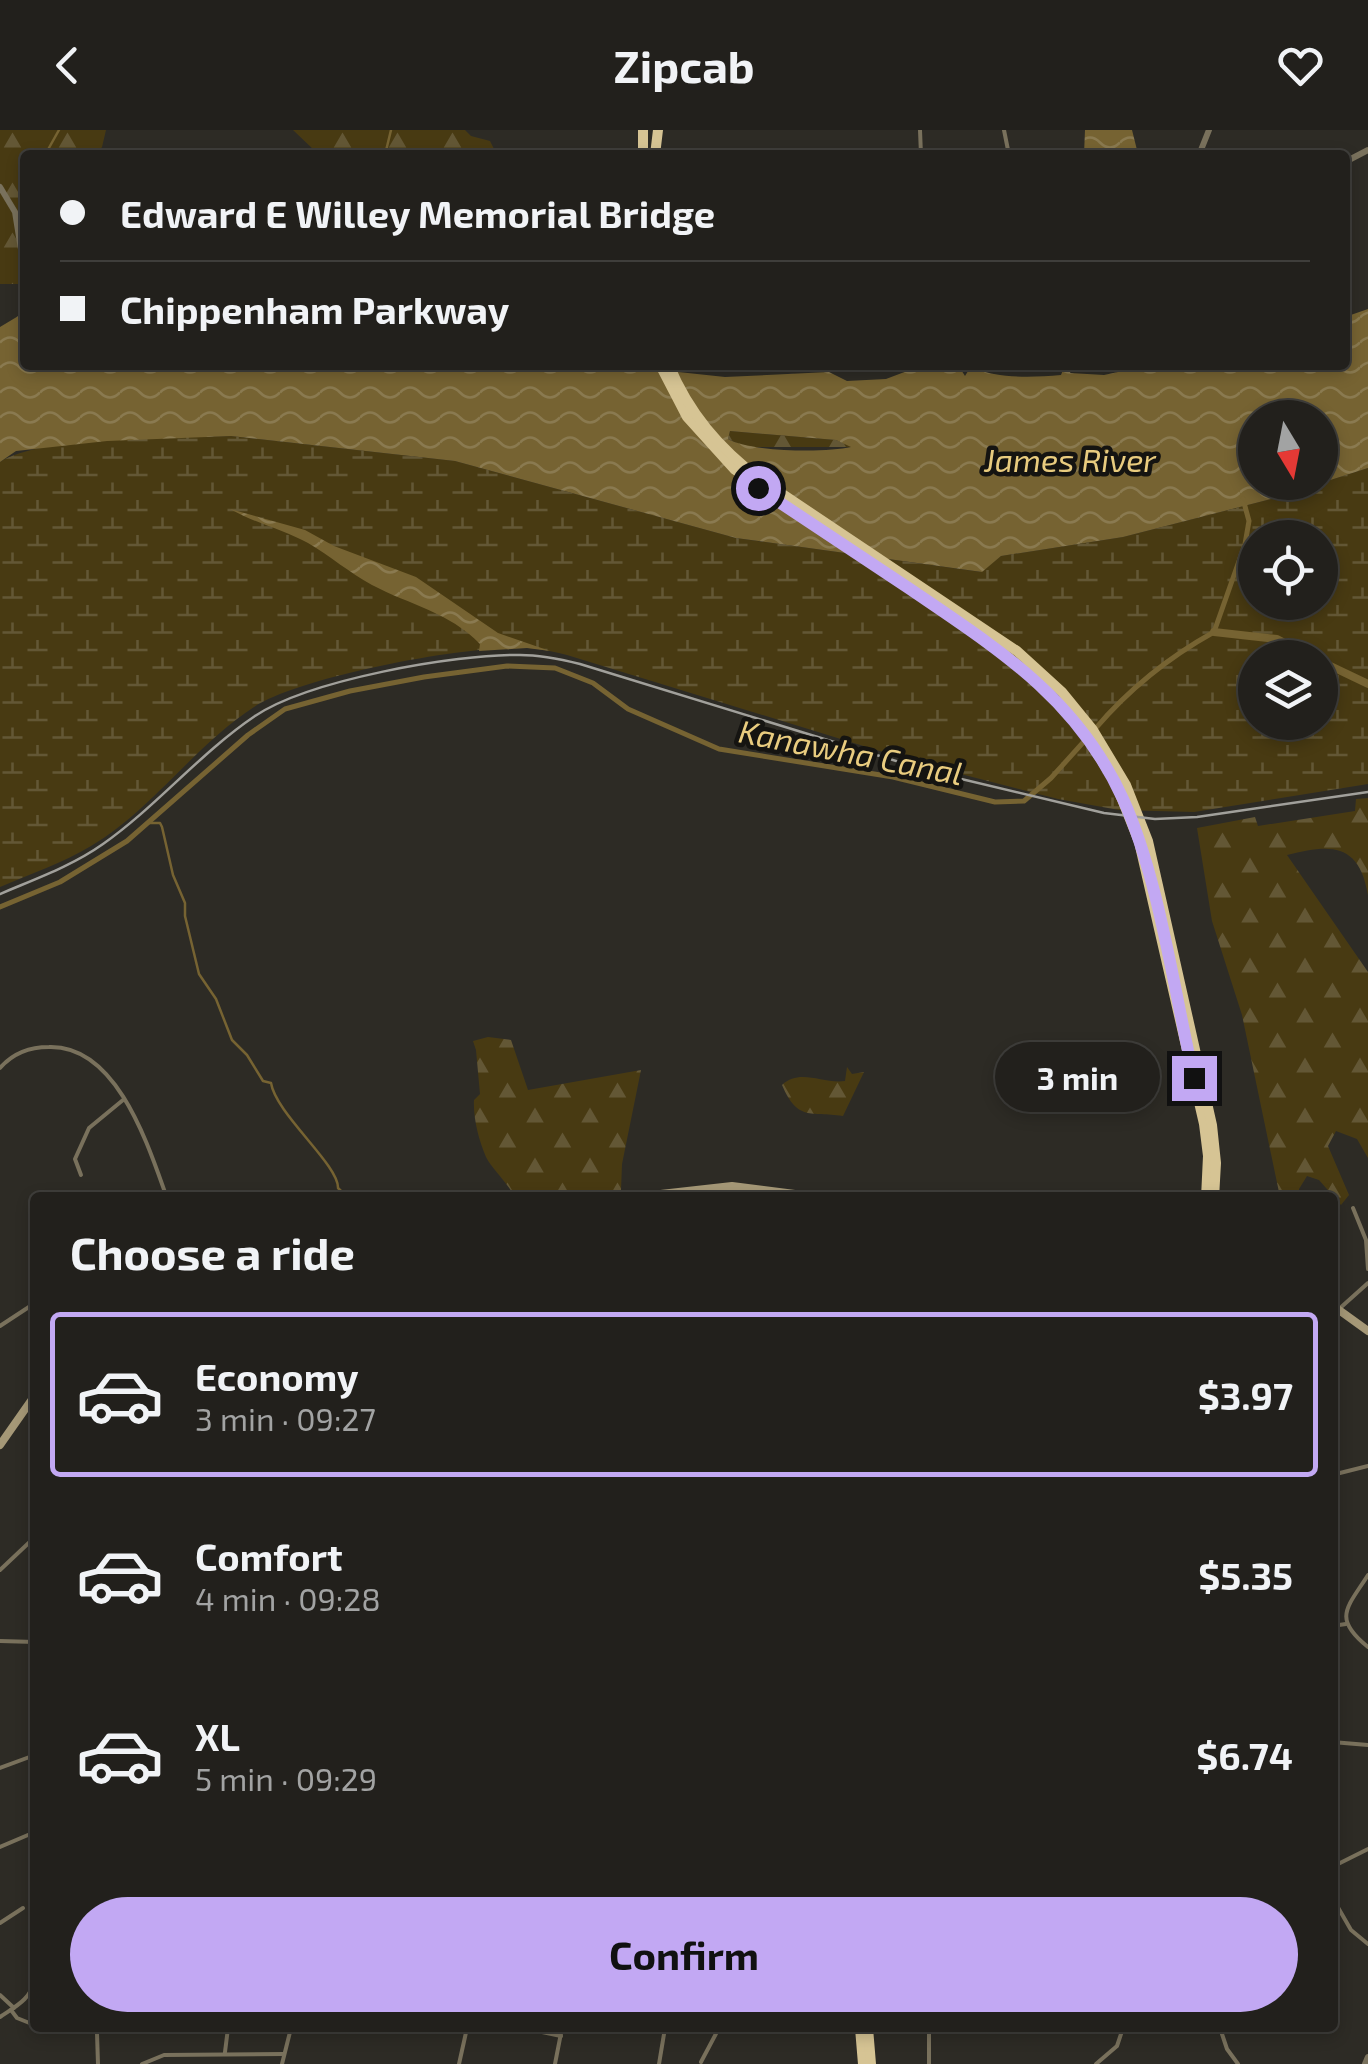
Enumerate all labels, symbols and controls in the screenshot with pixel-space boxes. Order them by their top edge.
icon: back [40,38,95,93]
text: Zipcab [613,38,755,92]
icon: heart [1273,38,1328,93]
text: Edward E Willey Memorial Bridge [120,190,715,236]
text: Chippenham Parkway [120,286,509,332]
north arrow [1238,400,1338,500]
map controls [1238,400,1338,740]
water label: James River [983,440,1157,478]
route start [736,466,781,511]
button: locate [1238,520,1338,620]
button: layers [1238,640,1338,740]
water label: Kanawha Canal [736,711,966,791]
callout: 3 min [994,1043,1159,1113]
route end [1172,1056,1217,1101]
text: 3 min [1037,1058,1118,1096]
text: Choose a ride [70,1225,355,1279]
icon: car [75,1350,165,1440]
text: Economy [195,1353,359,1399]
text: $3.97 [1198,1372,1293,1418]
text: 3 min · 09:27 [195,1399,376,1437]
icon: car [75,1530,165,1620]
text: Comfort [195,1533,343,1579]
text: $5.35 [1198,1552,1293,1598]
text: 4 min · 09:28 [195,1579,381,1617]
icon: car [75,1710,165,1800]
text: XL [195,1713,240,1759]
text: $6.74 [1196,1732,1293,1778]
text: 5 min · 09:29 [195,1759,377,1797]
button: Confirm [70,1897,1298,2012]

